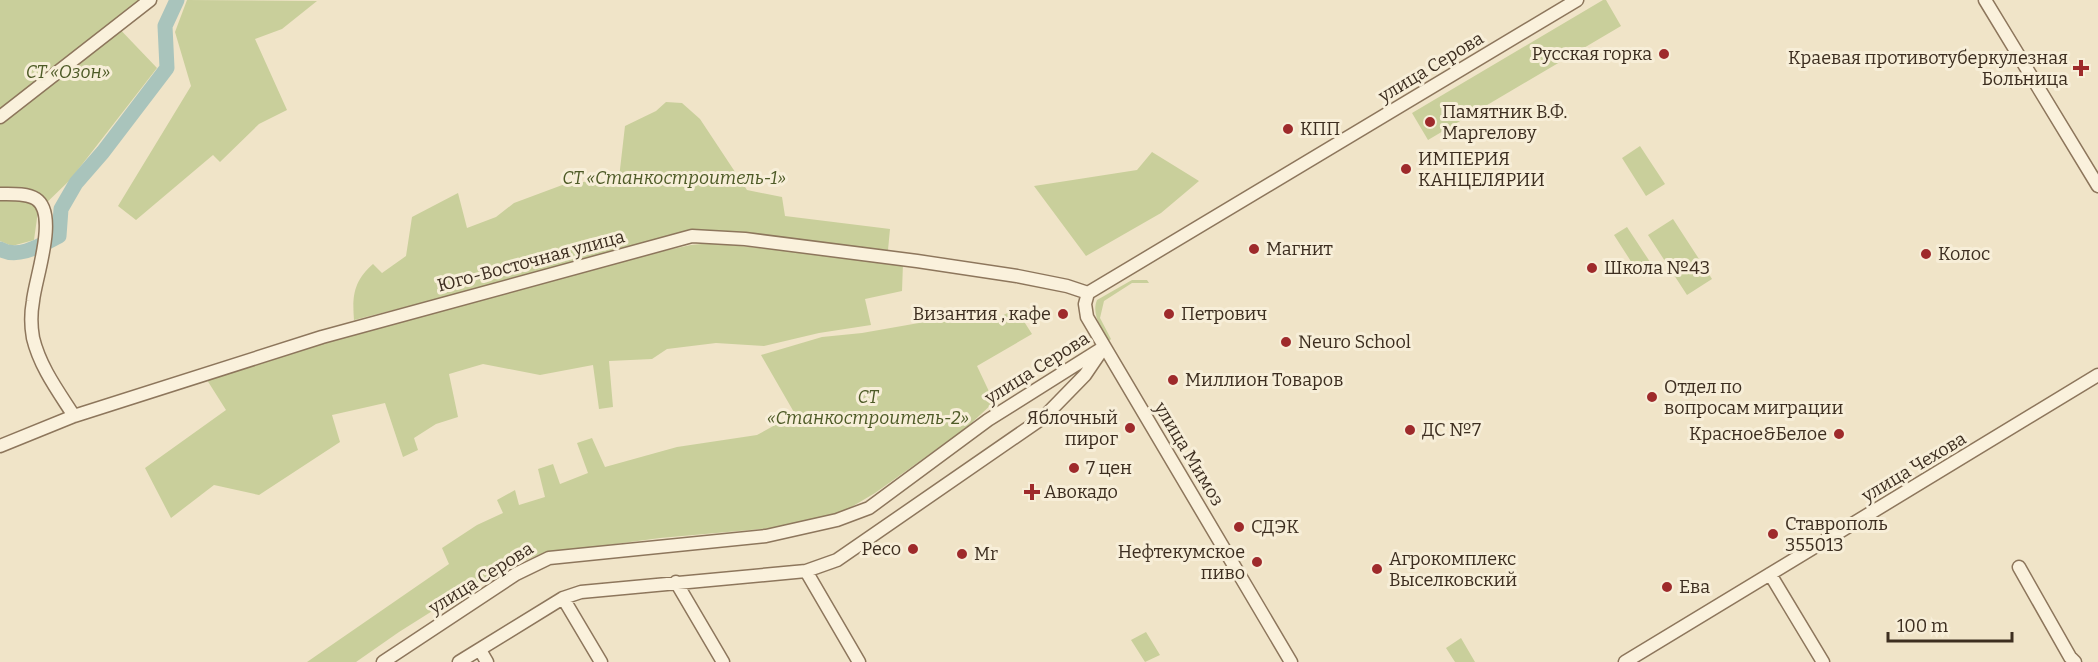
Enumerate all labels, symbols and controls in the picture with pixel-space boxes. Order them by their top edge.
street label: улица Серова [1374,27,1488,108]
place label: Русская горка [1532,43,1652,65]
marker: Русская горка [1657,47,1671,61]
place label: Краевая противотуберкулезная Больница [1788,47,2068,90]
marker: Краевая противотуберкулезная Больница [2072,59,2090,77]
park label: СТ «Озон» [26,61,110,83]
place label: Памятник В.Ф. Маргелову [1442,101,1567,144]
marker: Памятник В.Ф. Маргелову [1423,115,1437,129]
place label: КПП [1300,118,1340,140]
marker: КПП [1281,122,1295,136]
place label: ИМПЕРИЯ КАНЦЕЛЯРИИ [1418,148,1545,191]
marker: ИМПЕРИЯ КАНЦЕЛЯРИИ [1399,162,1413,176]
park label: СТ «Станкостроитель-1» [562,167,786,189]
street label: Юго-Восточная улица [435,225,627,297]
place label: Магнит [1266,238,1333,260]
marker: Магнит [1247,242,1261,256]
place label: Колос [1938,243,1990,265]
marker: Колос [1919,247,1933,261]
place label: Школа №43 [1604,257,1710,279]
marker: Школа №43 [1585,261,1599,275]
place label: Византия , кафе [913,303,1051,325]
place label: Петрович [1181,303,1267,325]
marker: Византия , кафе [1056,307,1070,321]
marker: Петрович [1162,307,1176,321]
street label: улица Серова [980,327,1093,409]
place label: Neuro School [1298,331,1411,353]
marker: Neuro School [1279,335,1293,349]
place label: Миллион Товаров [1185,369,1343,391]
marker: Миллион Товаров [1166,373,1180,387]
place label: Отдел по вопросам миграции [1664,376,1843,419]
park label: СТ «Станкостроитель-2» [767,386,969,429]
marker: Отдел по вопросам миграции [1645,390,1659,404]
street label: улица Мимоз [1149,397,1229,510]
place label: Яблочный пирог [1027,407,1118,450]
place label: ДС №7 [1422,419,1481,441]
marker: Яблочный пирог [1123,421,1137,435]
marker: ДС №7 [1403,423,1417,437]
place label: Красное&Белое [1689,423,1827,445]
marker: Красное&Белое [1832,427,1846,441]
street label: улица Чехова [1857,427,1970,507]
place label: 7 цен [1086,457,1132,479]
marker: 7 цен [1067,461,1081,475]
place label: Авокадо [1044,481,1118,503]
marker: Авокадо [1025,485,1039,499]
place label: Ставрополь 355013 [1785,513,1888,556]
place label: СДЭК [1251,516,1299,538]
marker: СДЭК [1232,520,1246,534]
marker: Ставрополь 355013 [1766,527,1780,541]
street label: улица Серова [424,537,537,619]
place label: Ресо [861,538,901,560]
place label: Нефтекумское пиво [1118,541,1245,584]
marker: Ресо [906,542,920,556]
place label: Mr [974,543,998,565]
marker: Mr [955,547,969,561]
place label: Агрокомплекс Выселковский [1389,548,1517,591]
marker: Нефтекумское пиво [1250,555,1264,569]
marker: Агрокомплекс Выселковский [1370,562,1384,576]
place label: Ева [1679,576,1710,598]
marker: Ева [1660,580,1674,594]
scale bar [1888,605,2012,643]
text: 100 m [1897,615,1948,637]

